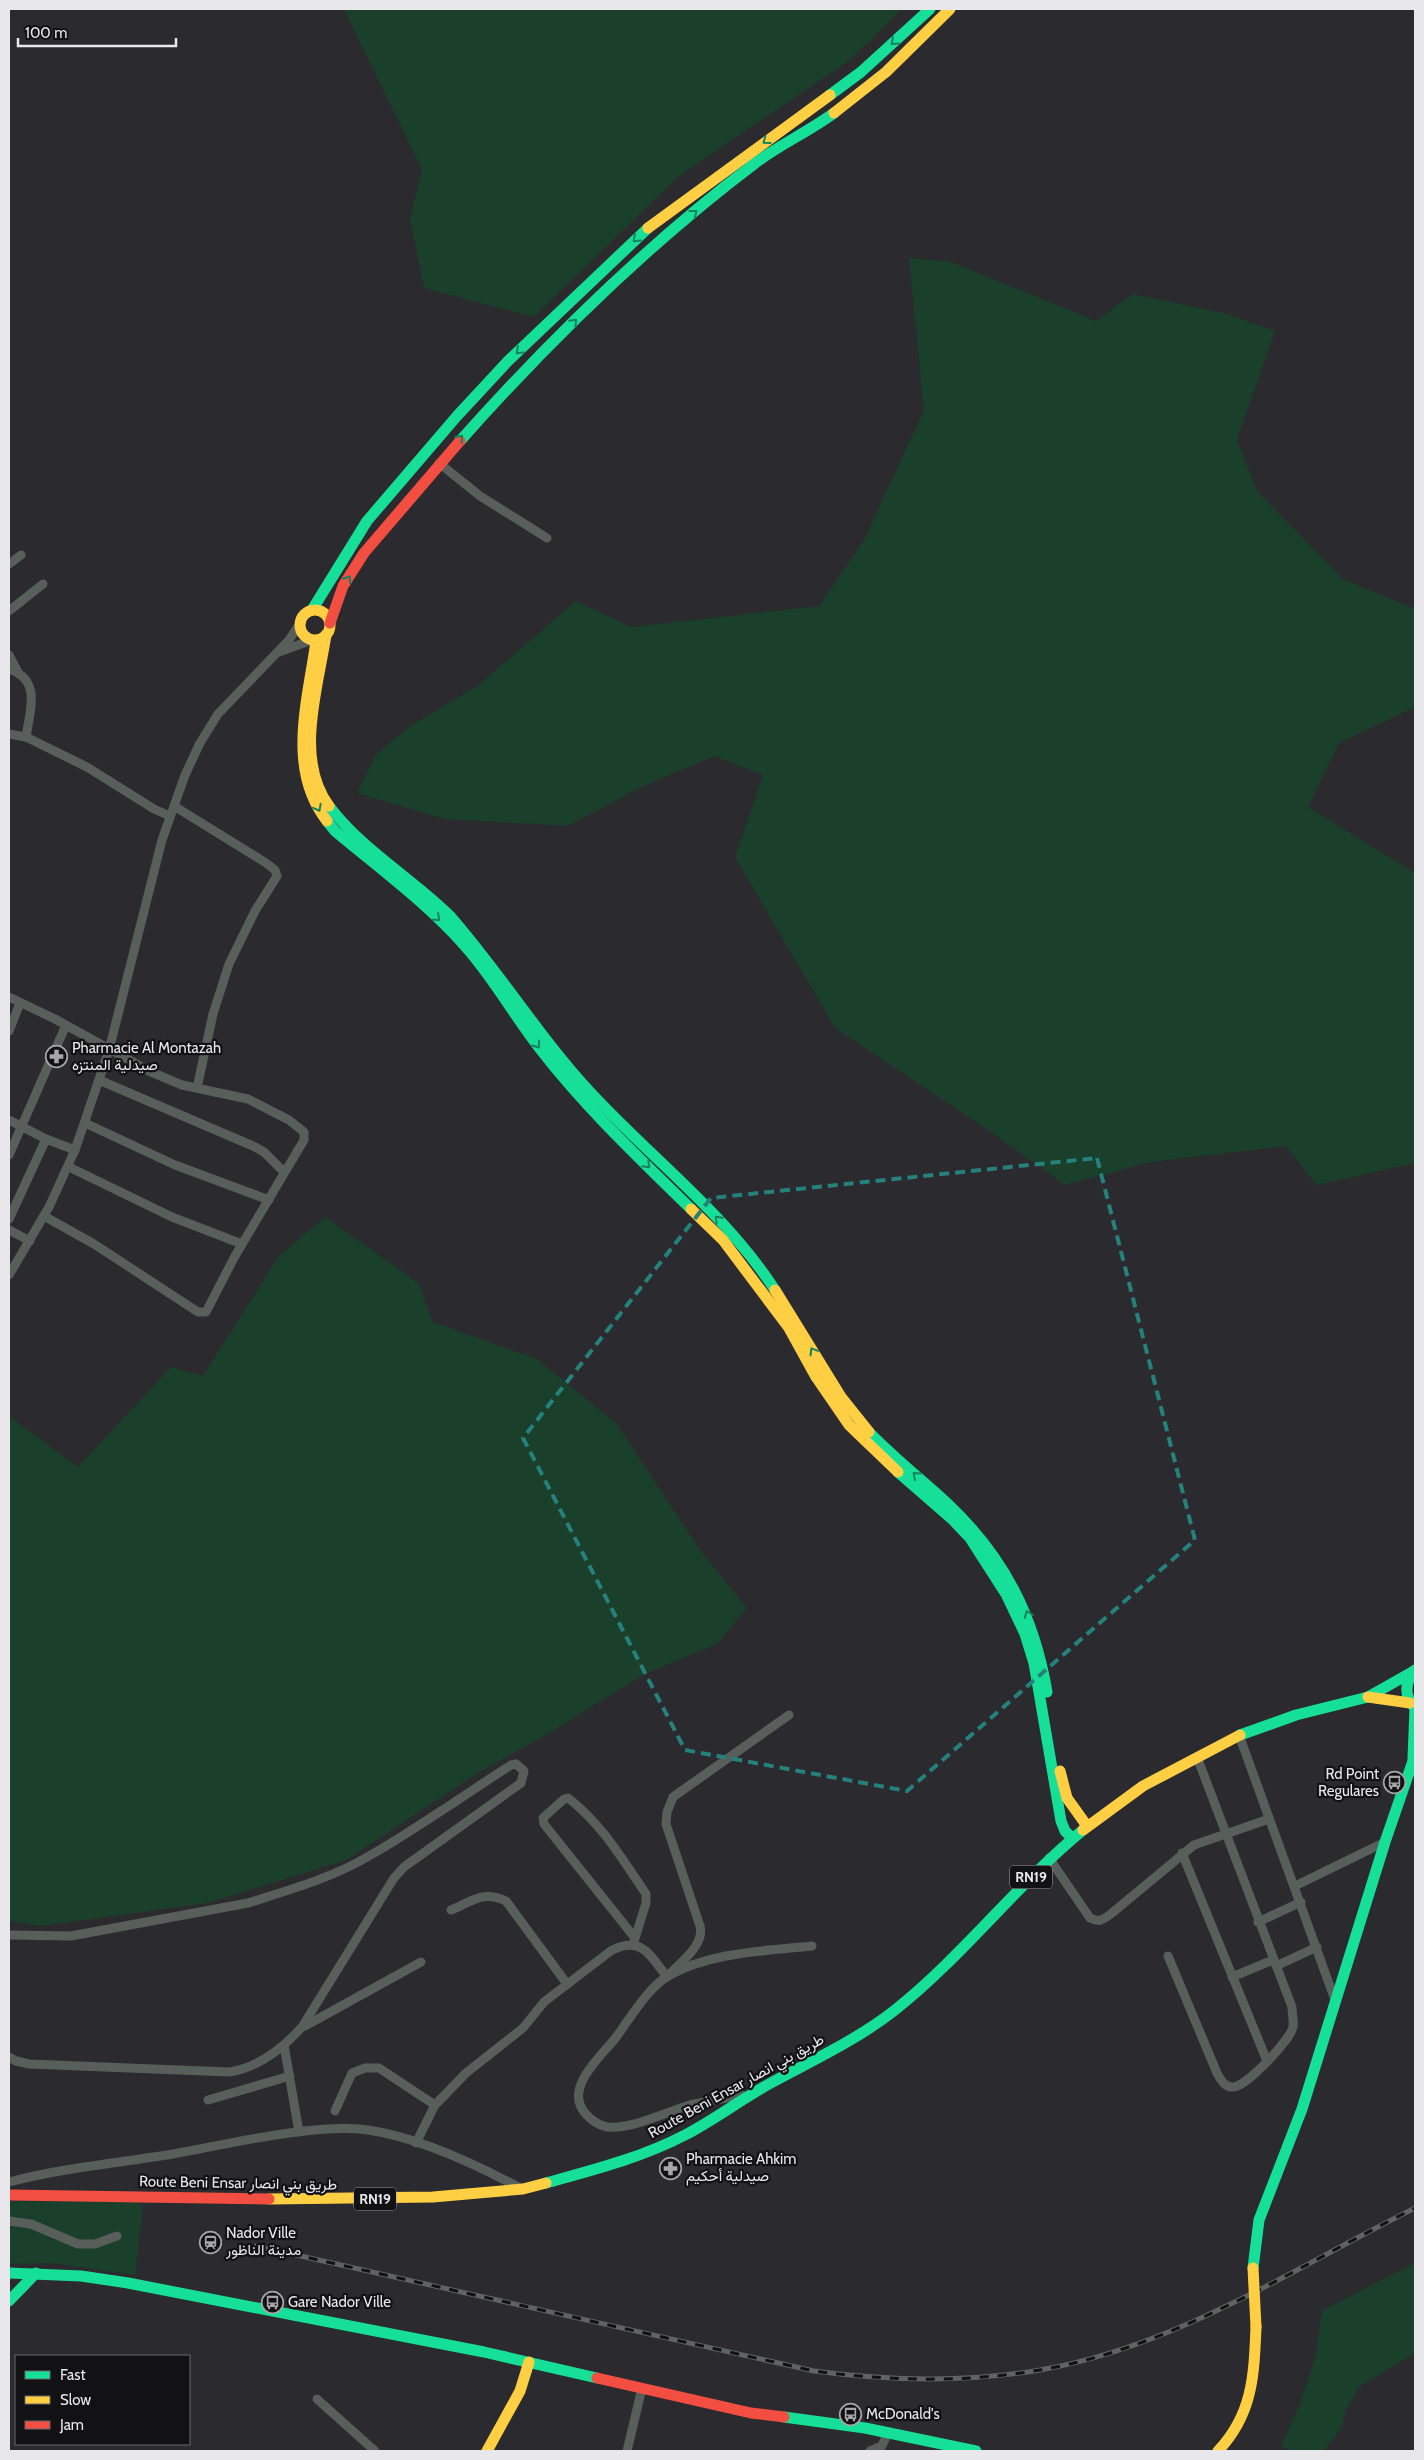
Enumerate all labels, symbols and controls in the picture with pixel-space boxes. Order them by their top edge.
scale bar [18,15,175,47]
text: 100 m [25,24,67,42]
one-way arrow [891,36,900,45]
one-way arrow [763,136,772,144]
one-way arrow [688,209,697,218]
one-way arrow [632,233,641,242]
one-way arrow [568,319,577,328]
one-way arrow [515,345,524,354]
one-way arrow [454,434,463,443]
one-way arrow [342,575,351,584]
one-way arrow [312,803,322,812]
one-way arrow [431,913,440,921]
place label: Pharmacie Al Montazah صيدلية المنتزه [72,1039,221,1074]
one-way arrow [532,1039,540,1048]
pharmacy icon: Pharmacie Al Montazah صيدلية المنتزه [44,1045,68,1069]
one-way arrow [641,1160,650,1169]
one-way arrow [715,1216,724,1225]
one-way arrow [809,1347,819,1356]
one-way arrow [913,1472,922,1481]
one-way arrow [1023,1610,1034,1619]
place label: Rd Point Regulares [1318,1765,1379,1800]
bus stop icon: Rd Point Regulares [1383,1771,1407,1795]
road number: RN19 [1010,1865,1052,1888]
street label: Route Beni Ensar طريق بني انصار [645,2030,829,2145]
place label: Pharmacie Ahkim صيدلية أحكيم [686,2150,796,2186]
pharmacy icon: Pharmacie Ahkim صيدلية أحكيم [658,2156,682,2180]
street label: Route Beni Ensar طريق بني انصار [139,2172,337,2198]
road number: RN19 [354,2188,396,2210]
place label: Nador Ville مدينة الناظور [225,2224,301,2259]
station icon: Nador Ville مدينة الناظور [198,2230,222,2254]
bus stop icon: Gare Nador Ville [260,2290,284,2314]
place label: Gare Nador Ville [288,2293,391,2311]
legend [15,2355,190,2445]
text: Fast [60,2366,85,2384]
text: Slow [60,2391,91,2409]
bus stop icon: McDonald's [838,2402,862,2426]
place label: McDonald's [866,2405,940,2423]
text: Jam [59,2416,84,2434]

